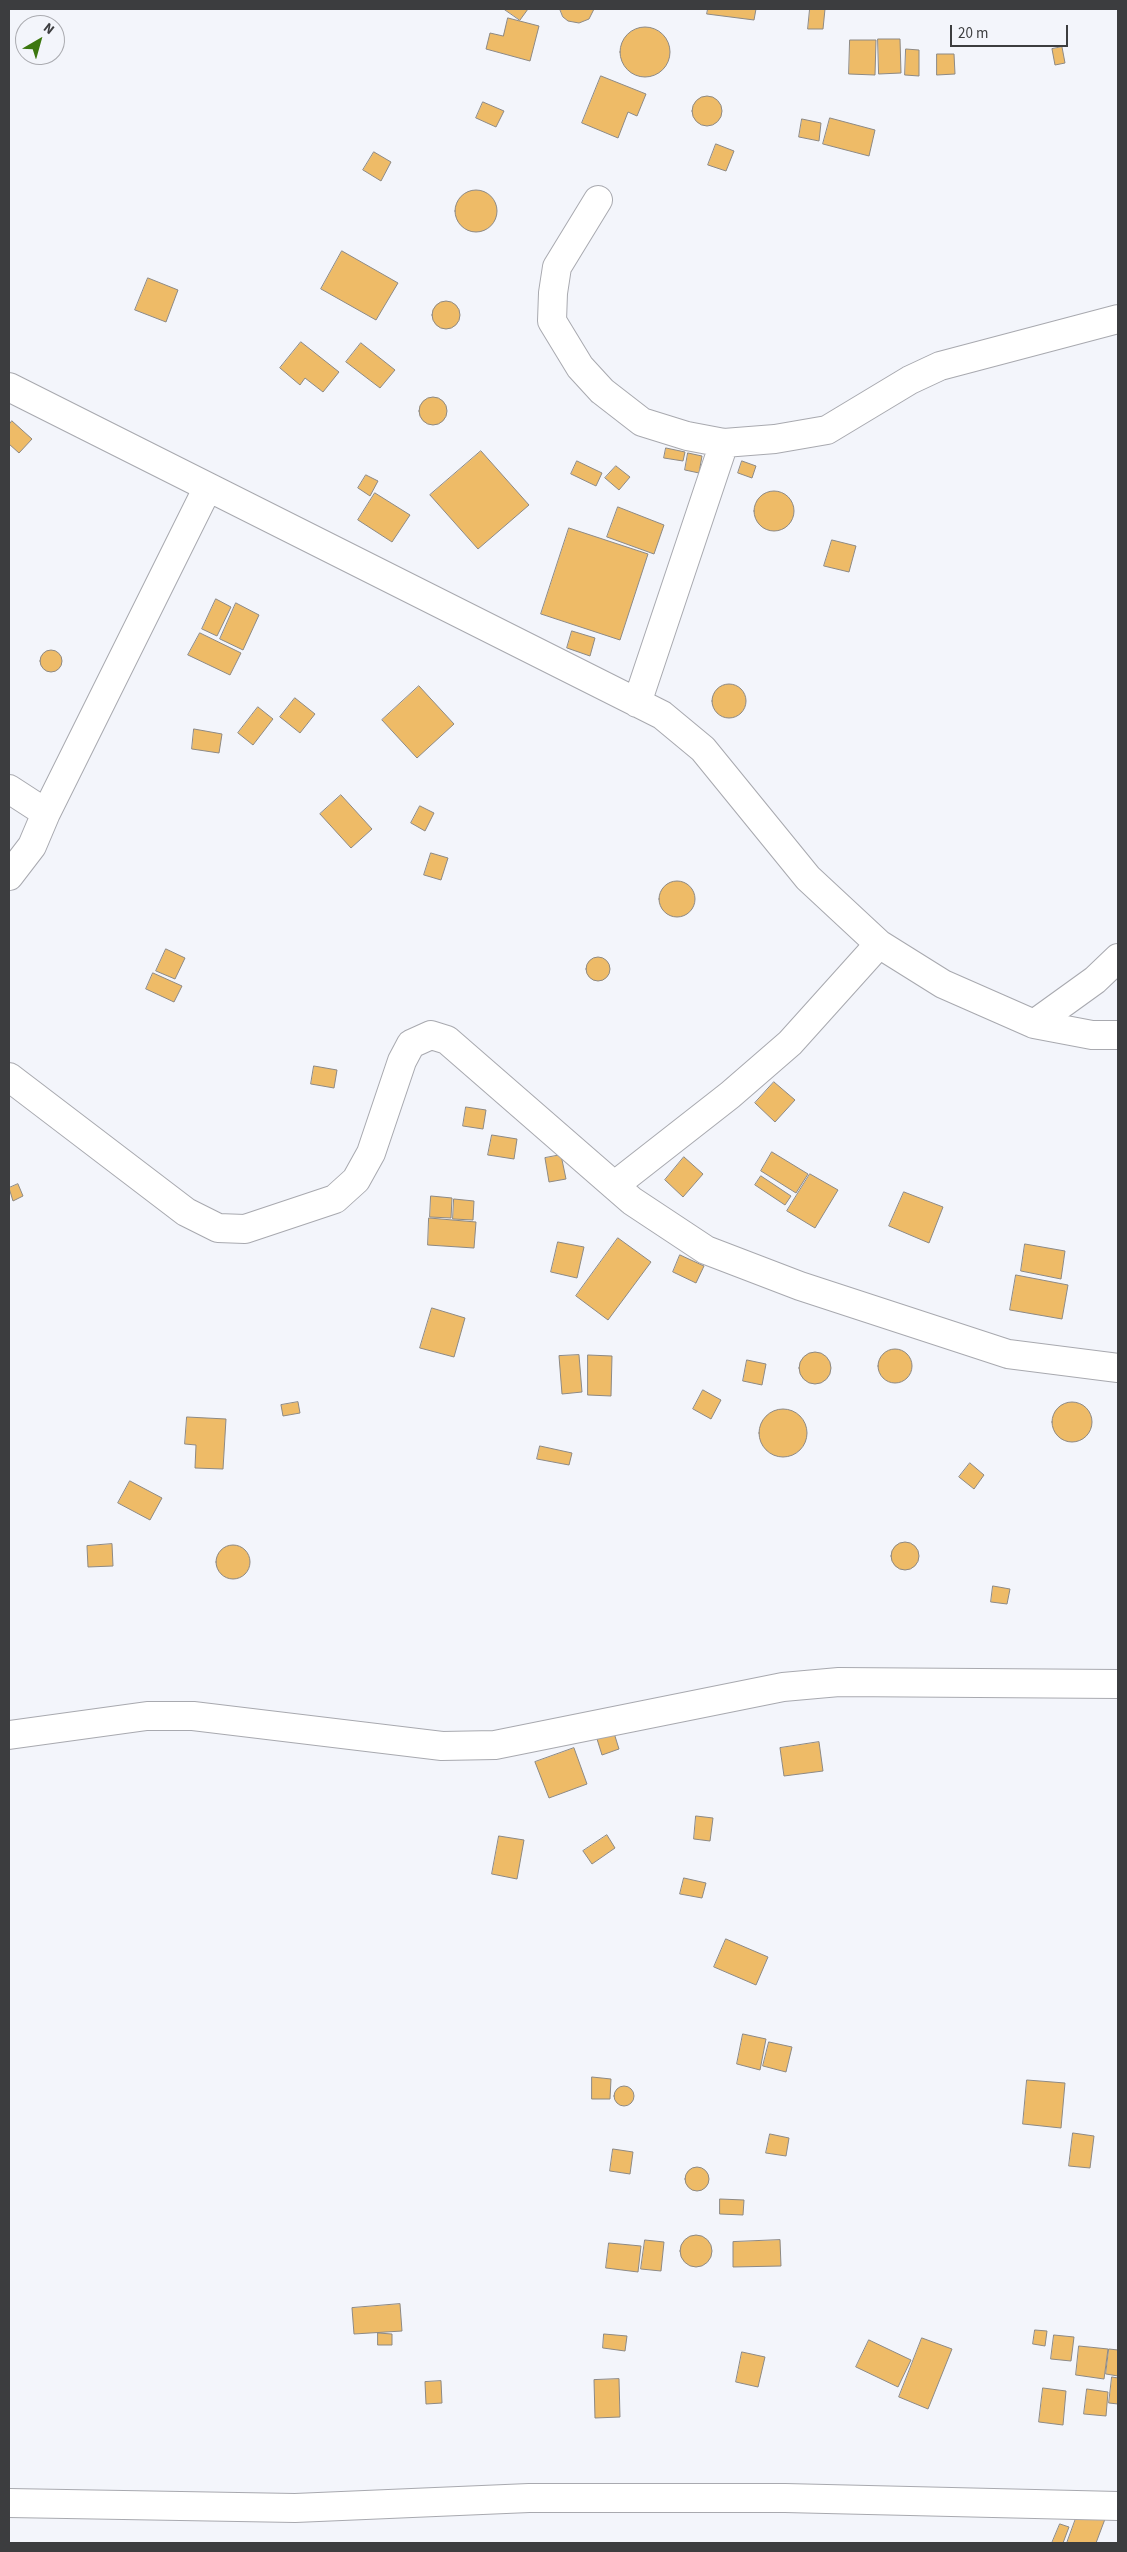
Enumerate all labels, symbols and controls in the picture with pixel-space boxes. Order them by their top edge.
north arrow [15,15,65,65]
scale bar [952,15,1070,47]
text: N [39,18,58,40]
text: 20 m [958,23,988,44]

